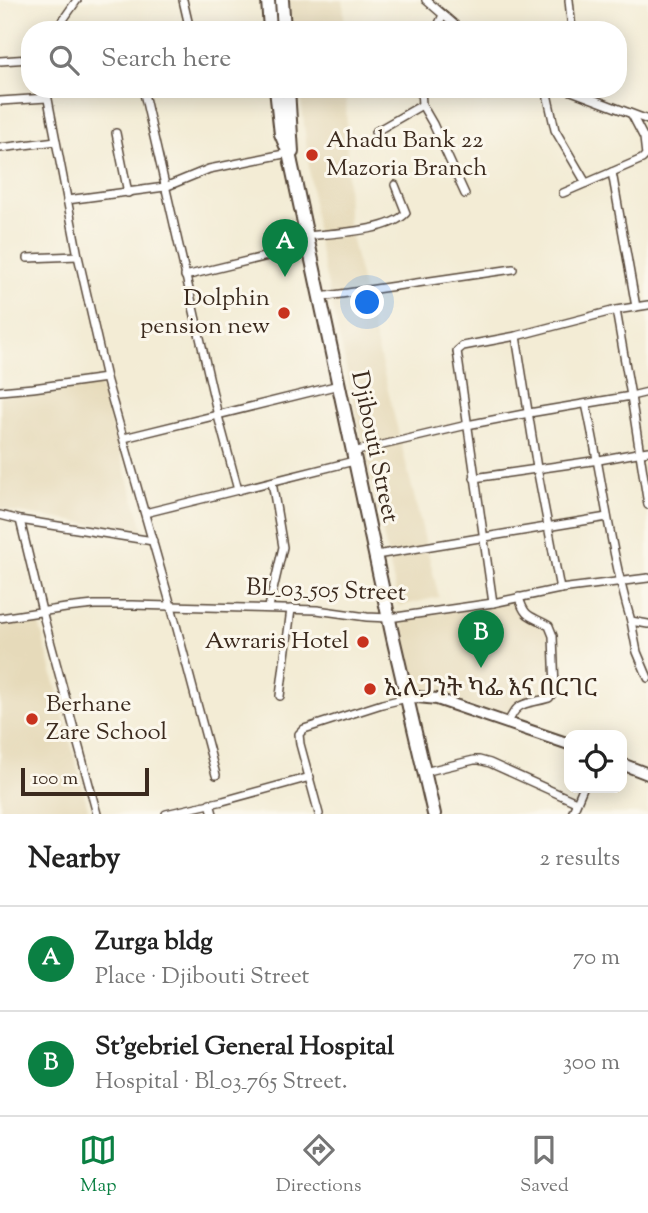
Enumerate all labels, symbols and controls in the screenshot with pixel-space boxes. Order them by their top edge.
search box [21,21,627,98]
icon: search [45,41,83,79]
text: Search here [101,41,231,78]
place label: Ahadu Bank 22 Mazoria Branch [326,124,487,186]
marker: Ahadu Bank 22 Mazoria Branch [304,147,320,163]
pin: A [262,219,308,277]
place label: Dolphin pension new [140,282,270,344]
your location [350,285,384,319]
marker: Dolphin pension new [276,305,292,321]
street label: Djibouti Street [341,368,407,526]
street label: BL_03_505 Street [245,571,407,611]
pin: B [458,610,504,668]
place label: Awraris Hotel [205,625,349,659]
marker: Awraris Hotel [355,634,371,650]
place label: ኢለጋንት ካፌ እና በርገር [384,672,598,706]
marker: ኢለጋንት ካፌ እና በርገር [362,681,378,697]
place label: Berhane Zare School [46,688,168,750]
marker: Berhane Zare School [24,711,40,727]
map controls [564,730,627,793]
button: locate [564,730,627,793]
scale bar [21,765,149,797]
text: 100 m [32,766,78,793]
text: Nearby [28,838,120,881]
text: 2 results [540,843,620,876]
text: Zurga bldg [95,924,213,961]
text: A [42,942,60,975]
text: 70 m [573,942,620,975]
text: Place · Djibouti Street [95,961,309,994]
text: St'gebriel General Hospital [95,1029,394,1066]
text: B [44,1047,58,1080]
text: 300 m [563,1047,620,1080]
text: Hospital · Bl_03_765 Street. [95,1066,347,1099]
tab: Map [79,1131,117,1200]
tab: Directions [276,1131,361,1200]
tab: Saved [520,1131,569,1200]

